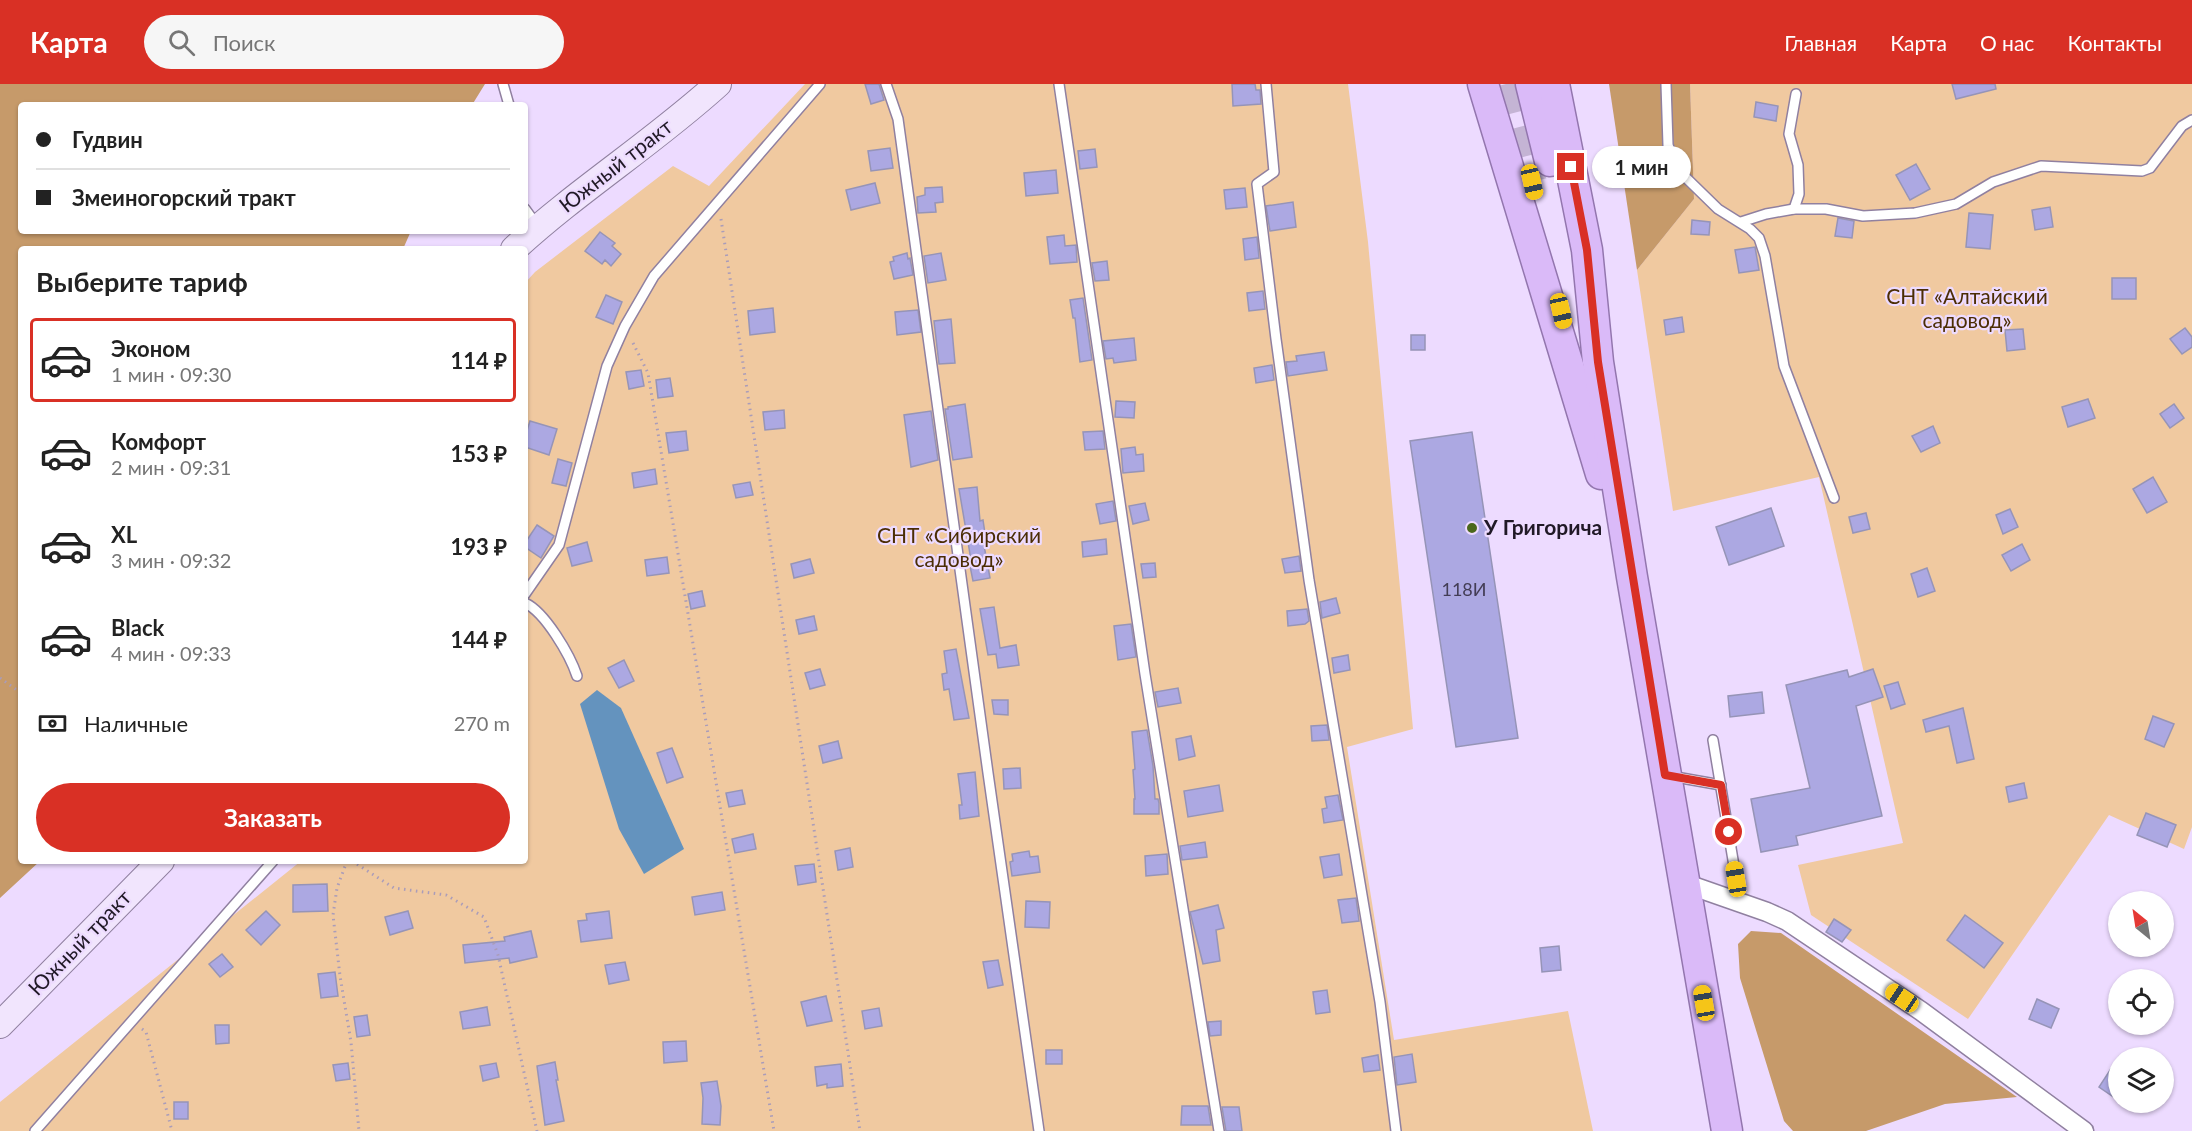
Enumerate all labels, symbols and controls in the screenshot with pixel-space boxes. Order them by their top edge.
search box [144,15,564,69]
text: Карта [30,25,108,59]
icon: search [165,26,198,59]
text: Поиск [213,29,276,56]
text: Главная [1784,30,1857,55]
text: Карта [1890,30,1947,55]
text: О нас [1980,30,2034,55]
text: Контакты [2067,30,2162,55]
street label: Южный тракт [553,113,677,217]
text: Гудвин [72,126,143,153]
callout: 1 мин [1592,146,1691,188]
route end [1557,153,1584,180]
text: 1 мин [1615,155,1668,179]
car [1519,162,1545,202]
text: Змеиногорский тракт [72,184,296,211]
text: Выберите тариф [36,265,248,298]
park label: СНТ «Алтайский садовод» [1886,283,2048,332]
car [1548,291,1574,331]
icon: car [39,333,93,387]
text: Эконом [111,335,191,362]
text: 114 ₽ [451,347,507,374]
text: 1 мин · 09:30 [111,362,231,386]
icon: car [39,426,93,480]
text: Комфорт [111,428,206,455]
text: 153 ₽ [451,440,507,467]
text: 2 мин · 09:31 [111,455,231,479]
place label: У Григорича [1483,514,1602,539]
icon: car [39,519,93,573]
text: XL [111,521,137,548]
marker: У Григорича [1465,521,1479,535]
park label: СНТ «Сибирский садовод» [877,522,1041,571]
text: 193 ₽ [451,533,507,560]
text: 3 мин · 09:32 [111,548,231,572]
house number: 118И [1441,578,1487,600]
icon: car [39,612,93,666]
text: Black [111,614,164,641]
text: 144 ₽ [451,626,507,653]
text: 4 мин · 09:33 [111,641,231,665]
icon: cash [36,707,69,740]
text: Наличные [84,710,188,737]
text: 270 m [454,711,510,735]
button: Заказать [36,783,510,852]
route start [1715,818,1742,845]
car [1724,860,1748,898]
street label: Южный тракт [22,884,136,1000]
north arrow [2108,891,2174,957]
map controls [2108,891,2174,1113]
button: locate [2108,969,2174,1035]
car [1882,980,1922,1016]
car [1692,984,1716,1022]
button: layers [2108,1047,2174,1113]

